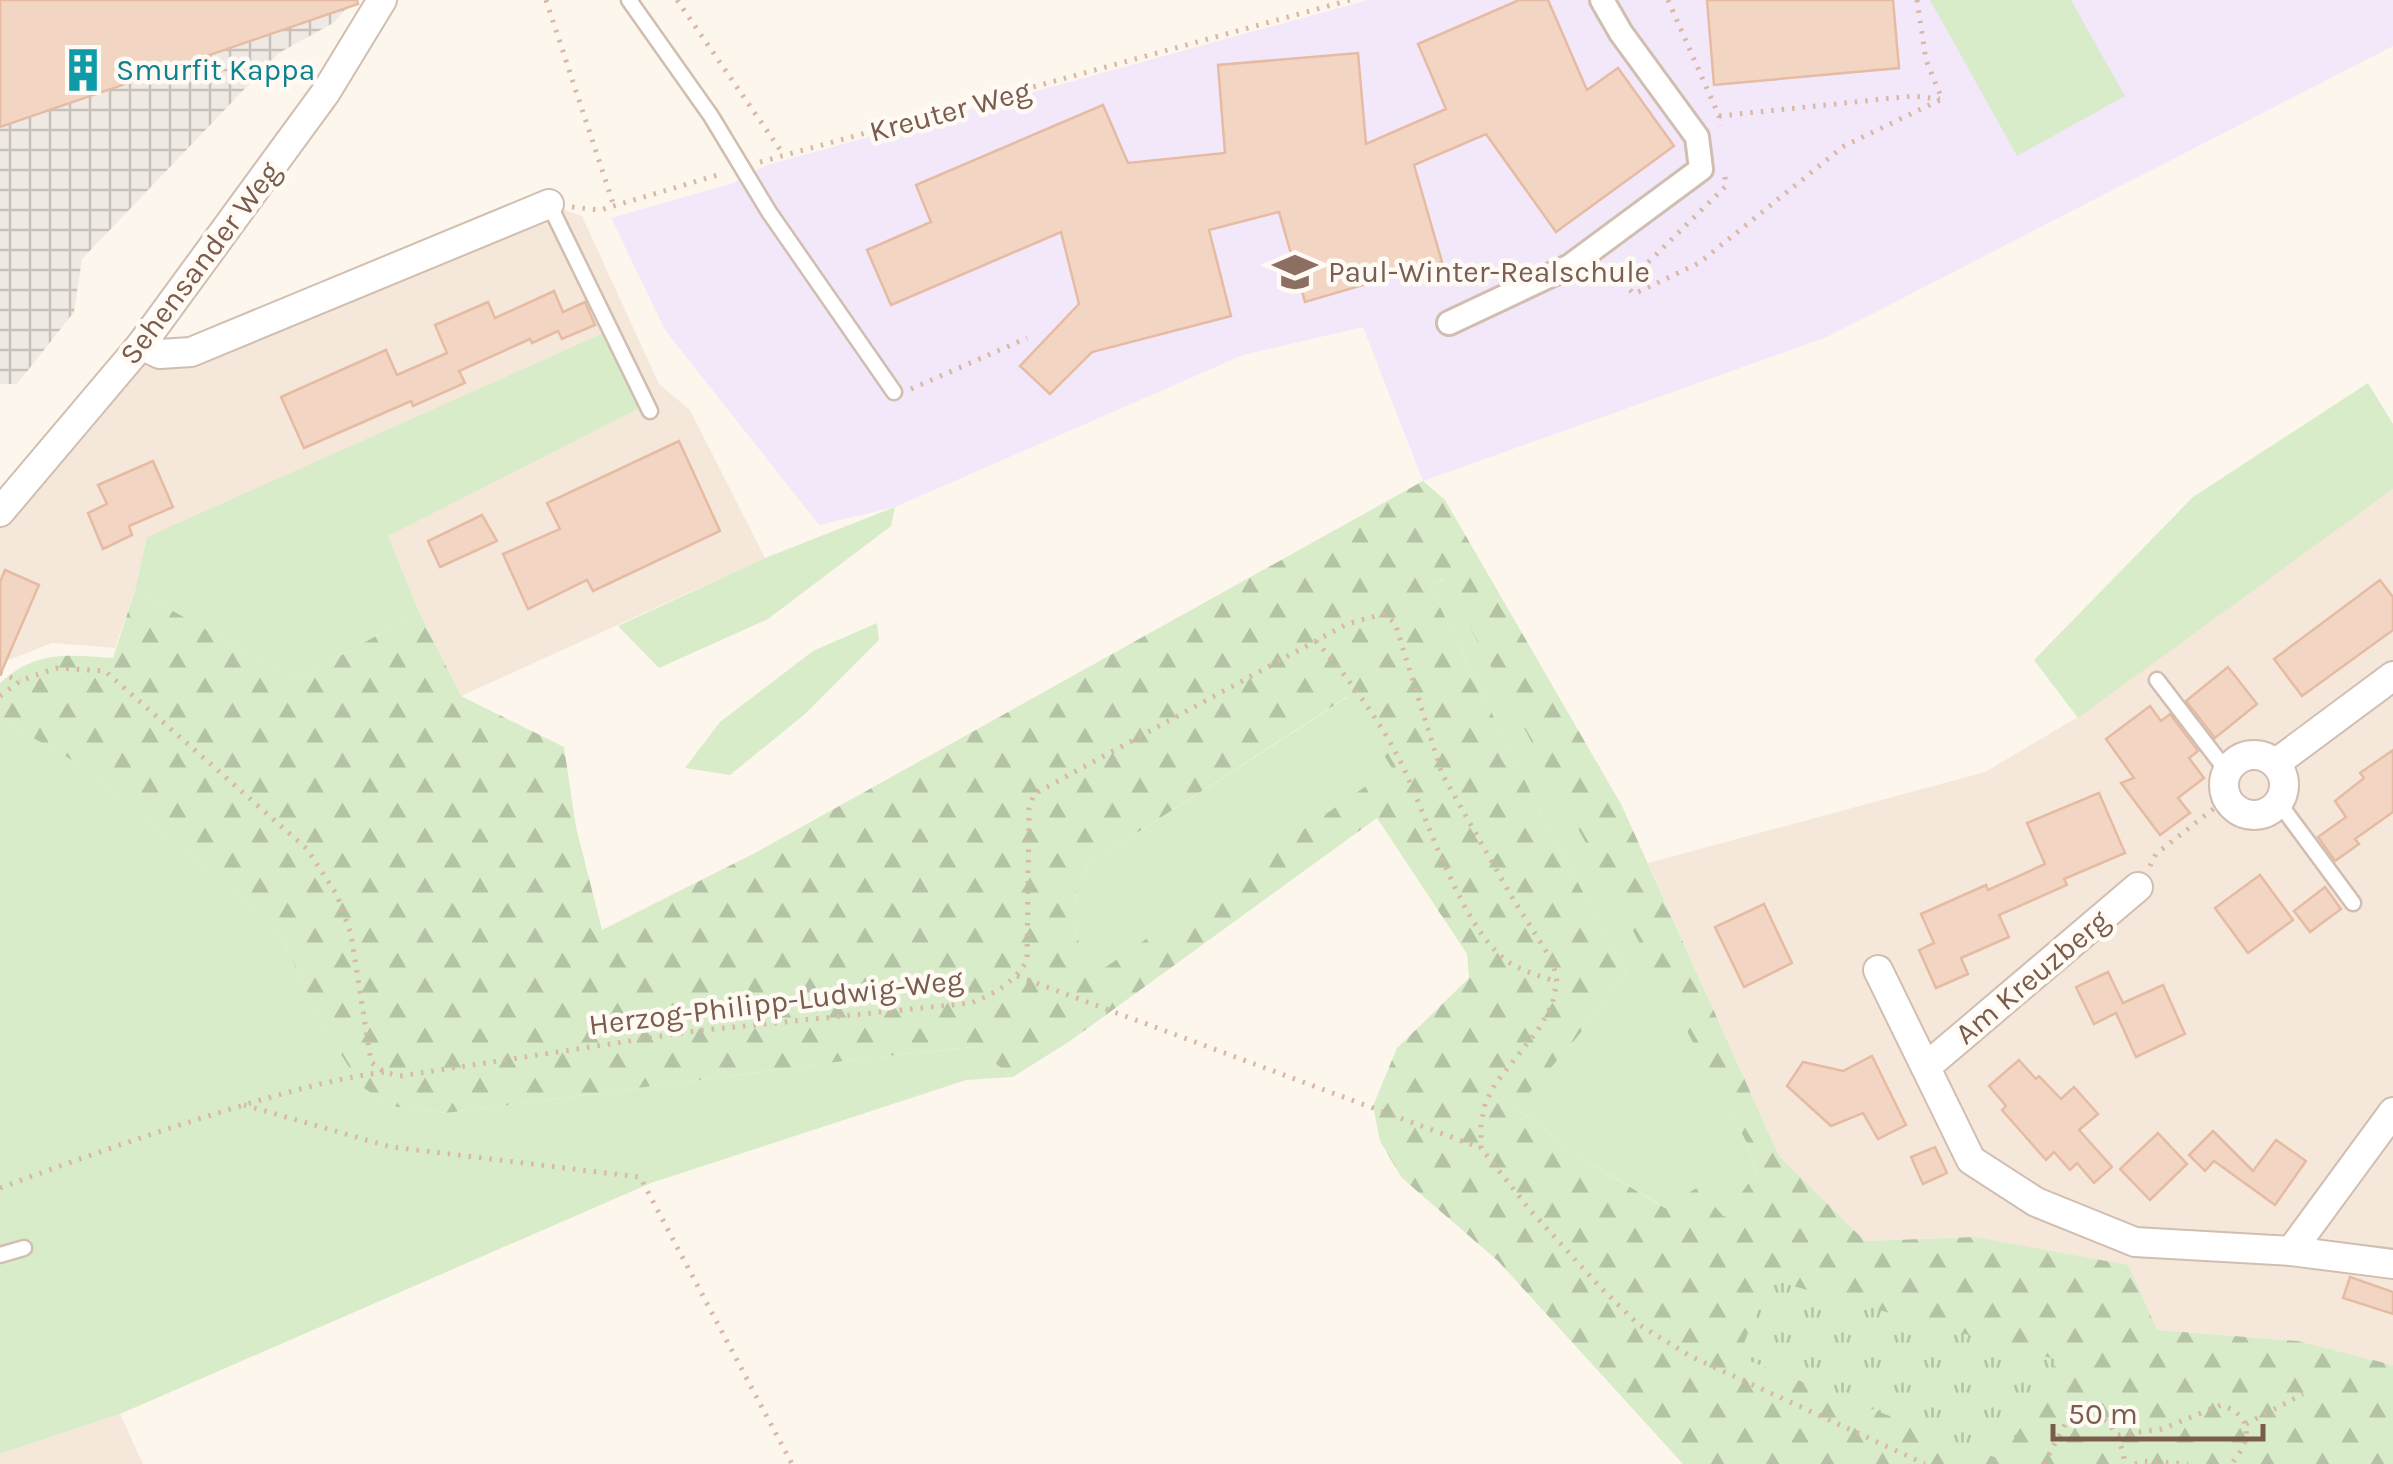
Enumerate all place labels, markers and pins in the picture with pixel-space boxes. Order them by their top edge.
building icon: Smurfit Kappa [59,46,107,94]
place label: Smurfit Kappa [116,52,315,88]
school or university icon: Paul-Winter-Realschule [1271,248,1319,296]
place label: Paul-Winter-Realschule [1328,254,1650,290]

